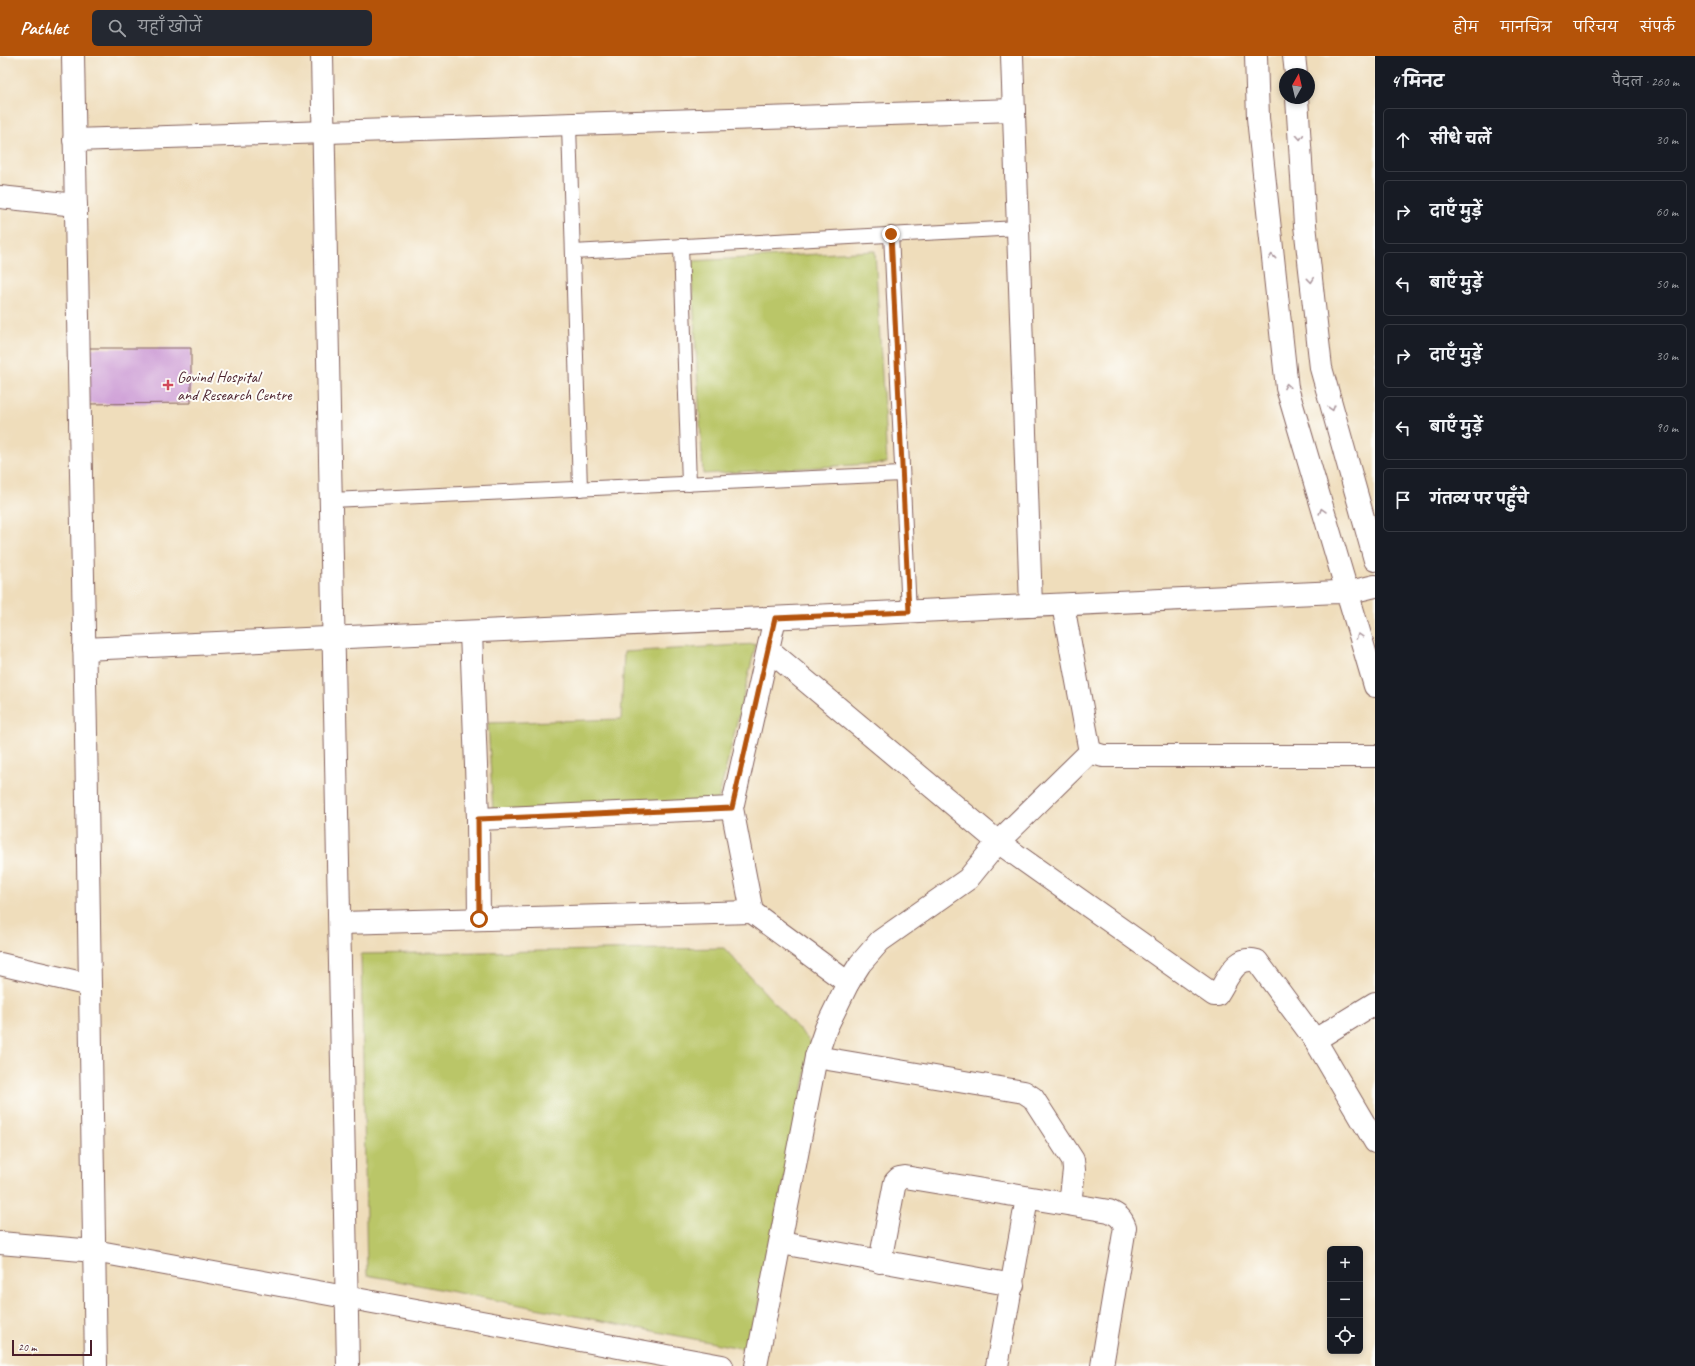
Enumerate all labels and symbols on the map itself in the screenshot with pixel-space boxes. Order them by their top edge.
north arrow [1279,68,1315,104]
one-way arrow [1295,134,1304,140]
route end [882,225,900,243]
one-way arrow [1268,254,1277,260]
one-way arrow [1306,277,1315,283]
place label: Govind Hospital and Research Centre [177,367,293,405]
marker: Govind Hospital and Research Centre [162,379,174,391]
one-way arrow [1283,383,1292,389]
one-way arrow [1327,405,1336,412]
one-way arrow [1318,508,1327,515]
one-way arrow [1355,632,1364,639]
route start [470,910,488,928]
scale bar [12,1338,92,1357]

